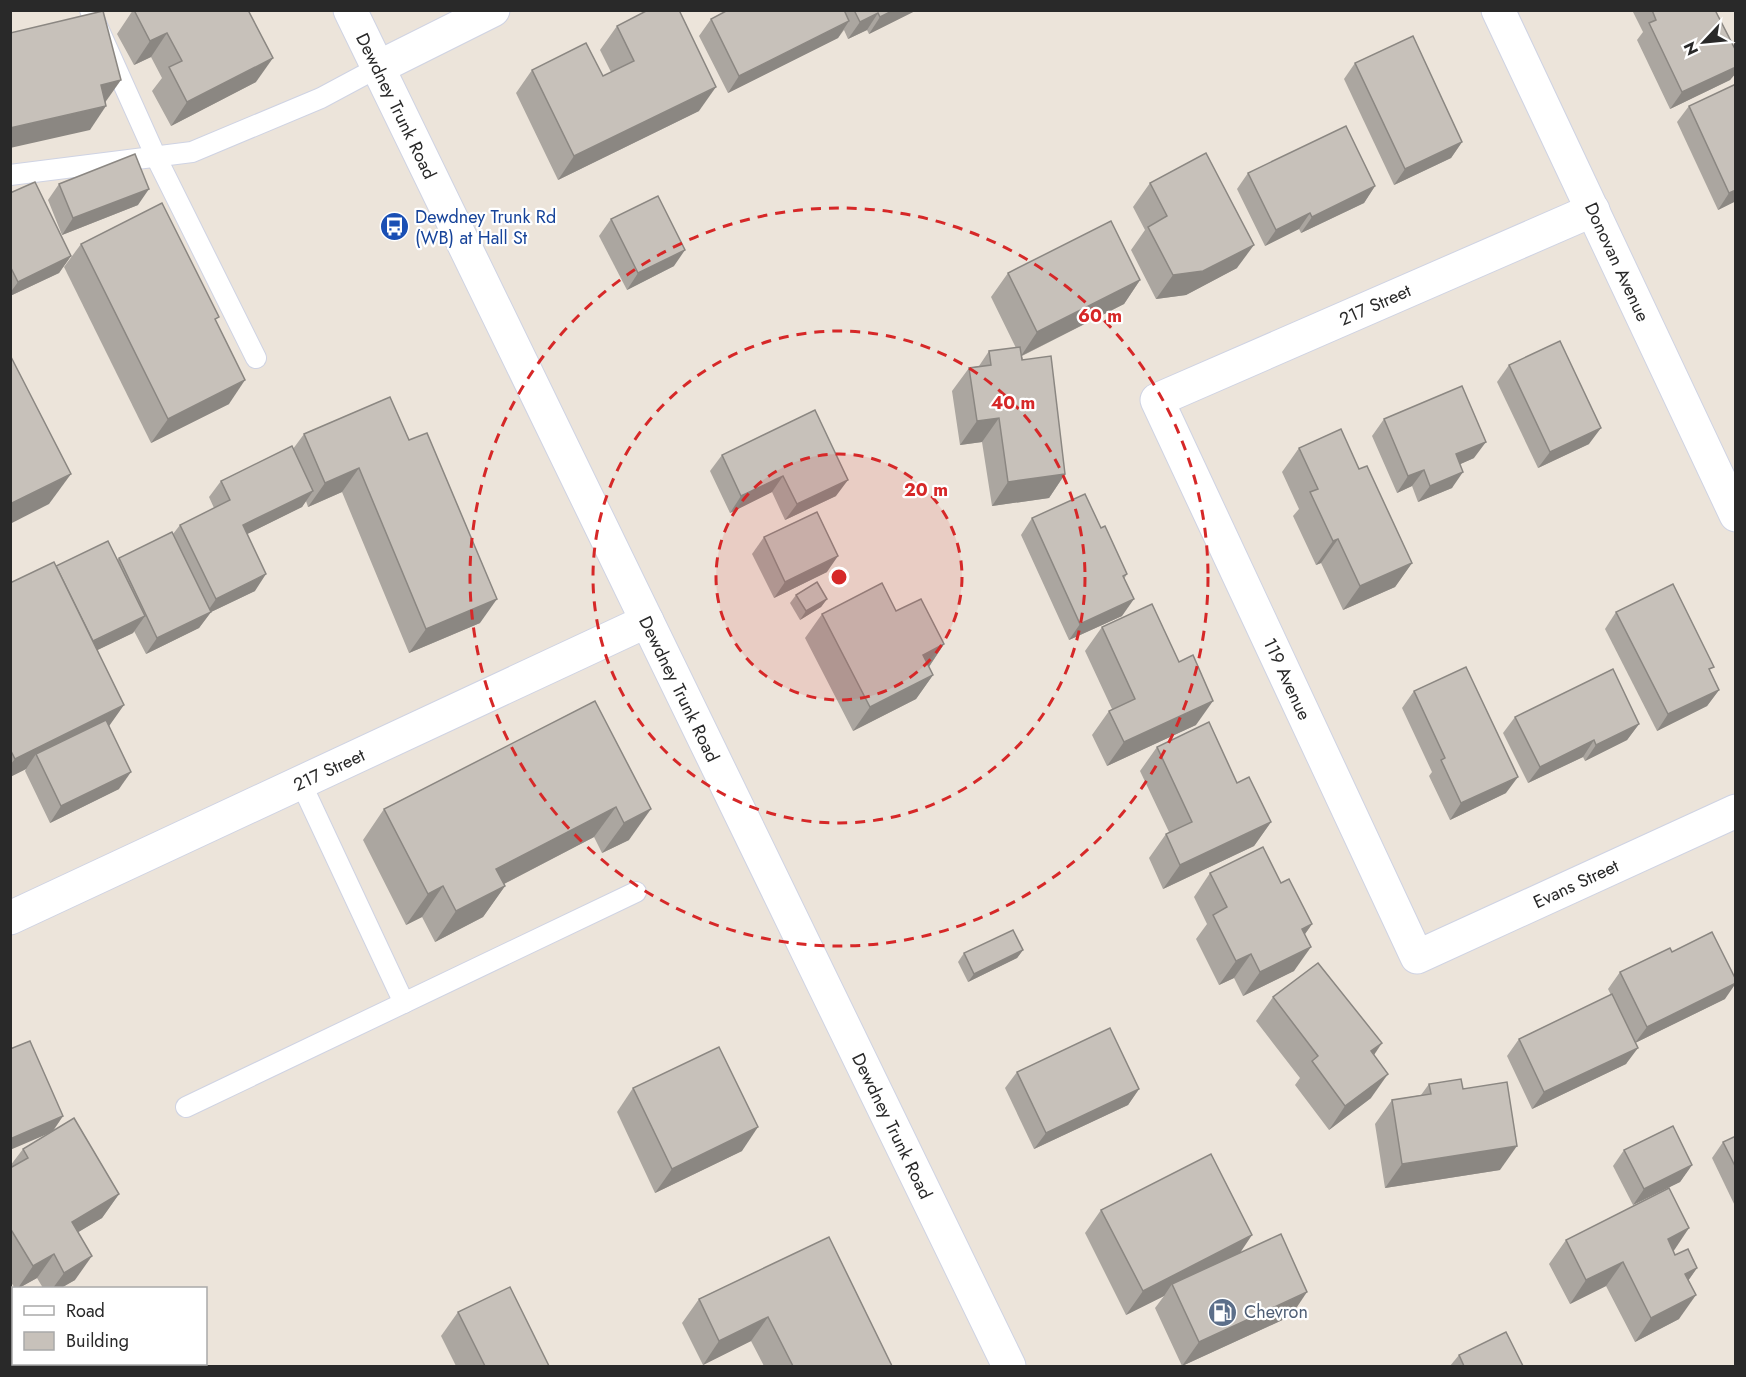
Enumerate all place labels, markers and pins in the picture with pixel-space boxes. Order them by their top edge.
place label: Dewdney Trunk Rd (WB) at Hall St [415,204,556,251]
bus stop icon: Dewdney Trunk Rd (WB) at Hall St [378,211,410,243]
centre of rings [829,567,849,587]
fuel station icon: Chevron [1207,1296,1239,1328]
place label: Chevron [1244,1299,1308,1325]

